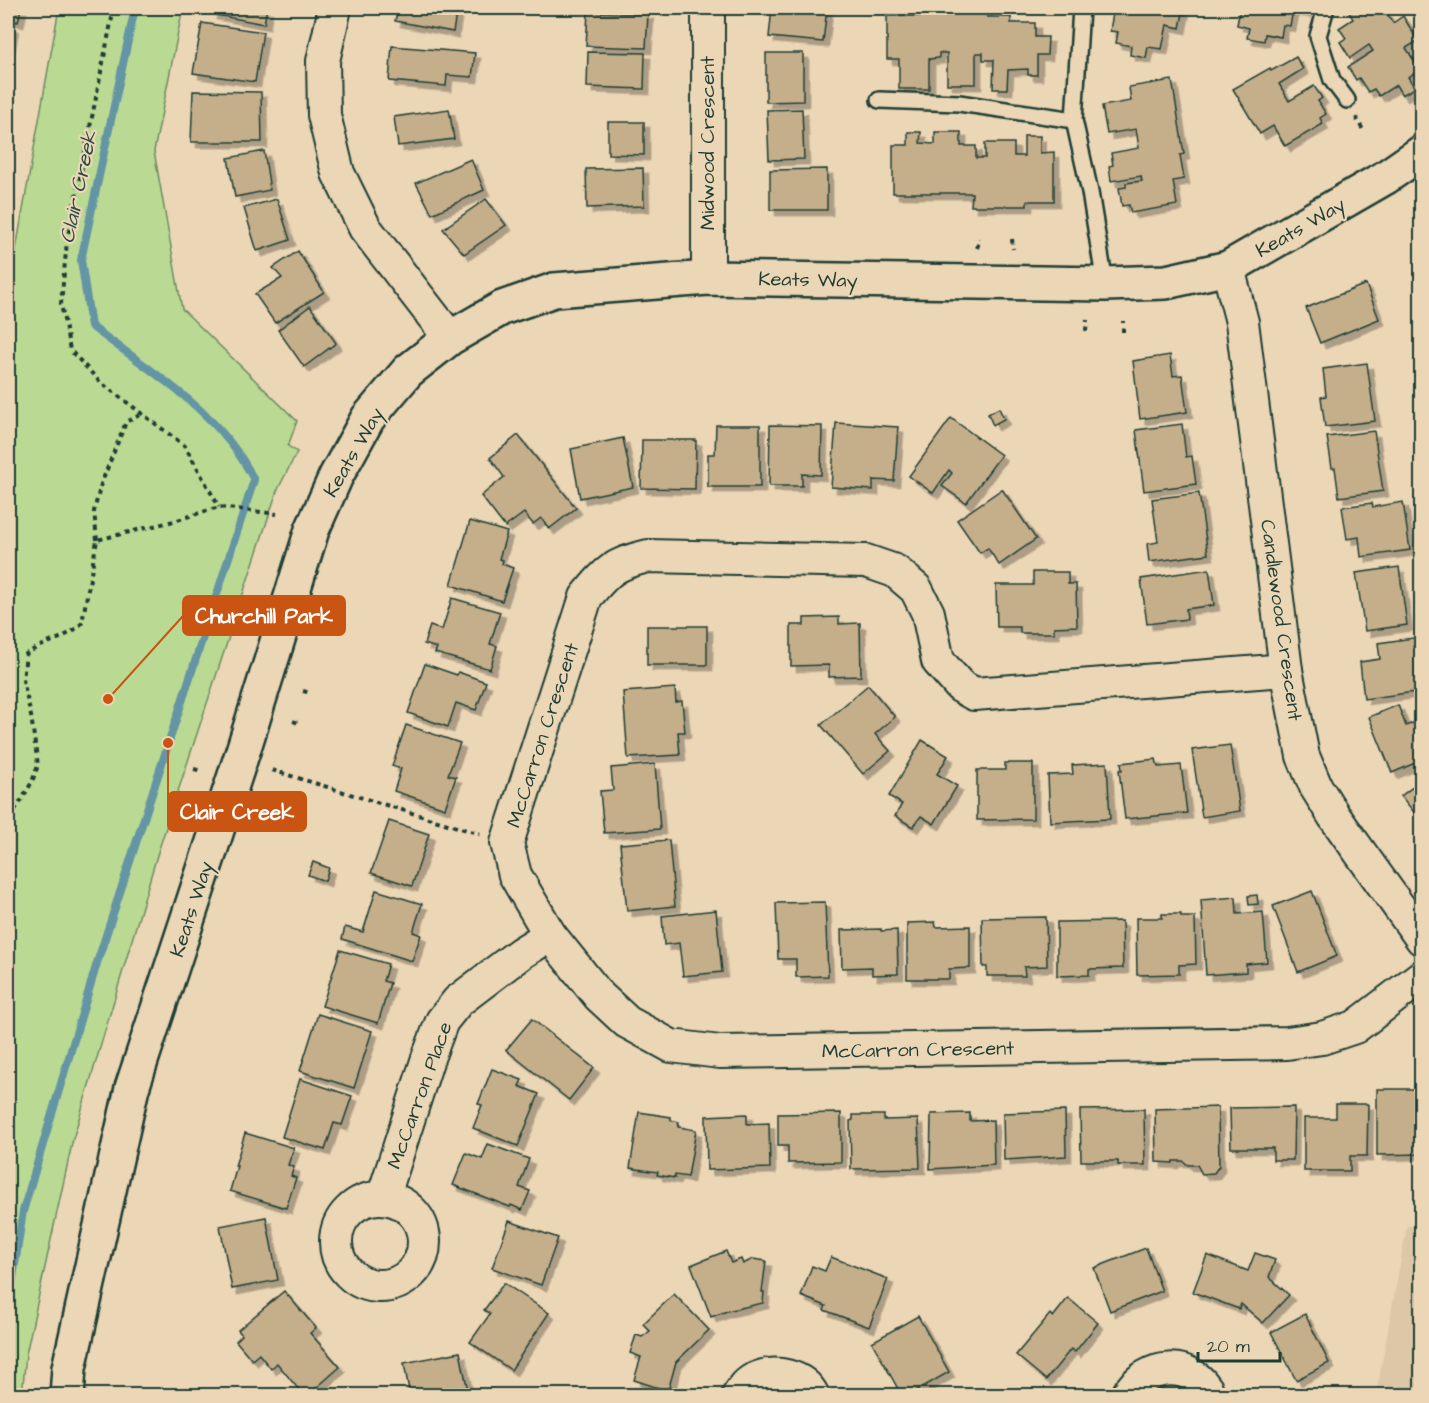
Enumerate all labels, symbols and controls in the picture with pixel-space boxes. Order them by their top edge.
street label: Midwood Crescent [694,56,722,230]
water label: Clair Creek [52,127,105,246]
street label: Keats Way [1251,191,1351,266]
street label: Keats Way [758,265,858,296]
street label: Keats Way [317,403,392,503]
street label: Candlewood Crescent [1253,518,1309,723]
callout: Churchill Park [183,596,345,635]
text: Churchill Park [195,602,333,631]
street label: McCarron Crescent [500,639,586,831]
callout: Clair Creek [168,792,306,831]
text: Clair Creek [180,798,294,827]
street label: Keats Way [163,858,222,961]
street label: McCarron Place [380,1018,460,1173]
street label: McCarron Crescent [822,1034,1014,1066]
scale bar [1198,1325,1280,1363]
text: 20 m [1207,1334,1250,1359]

